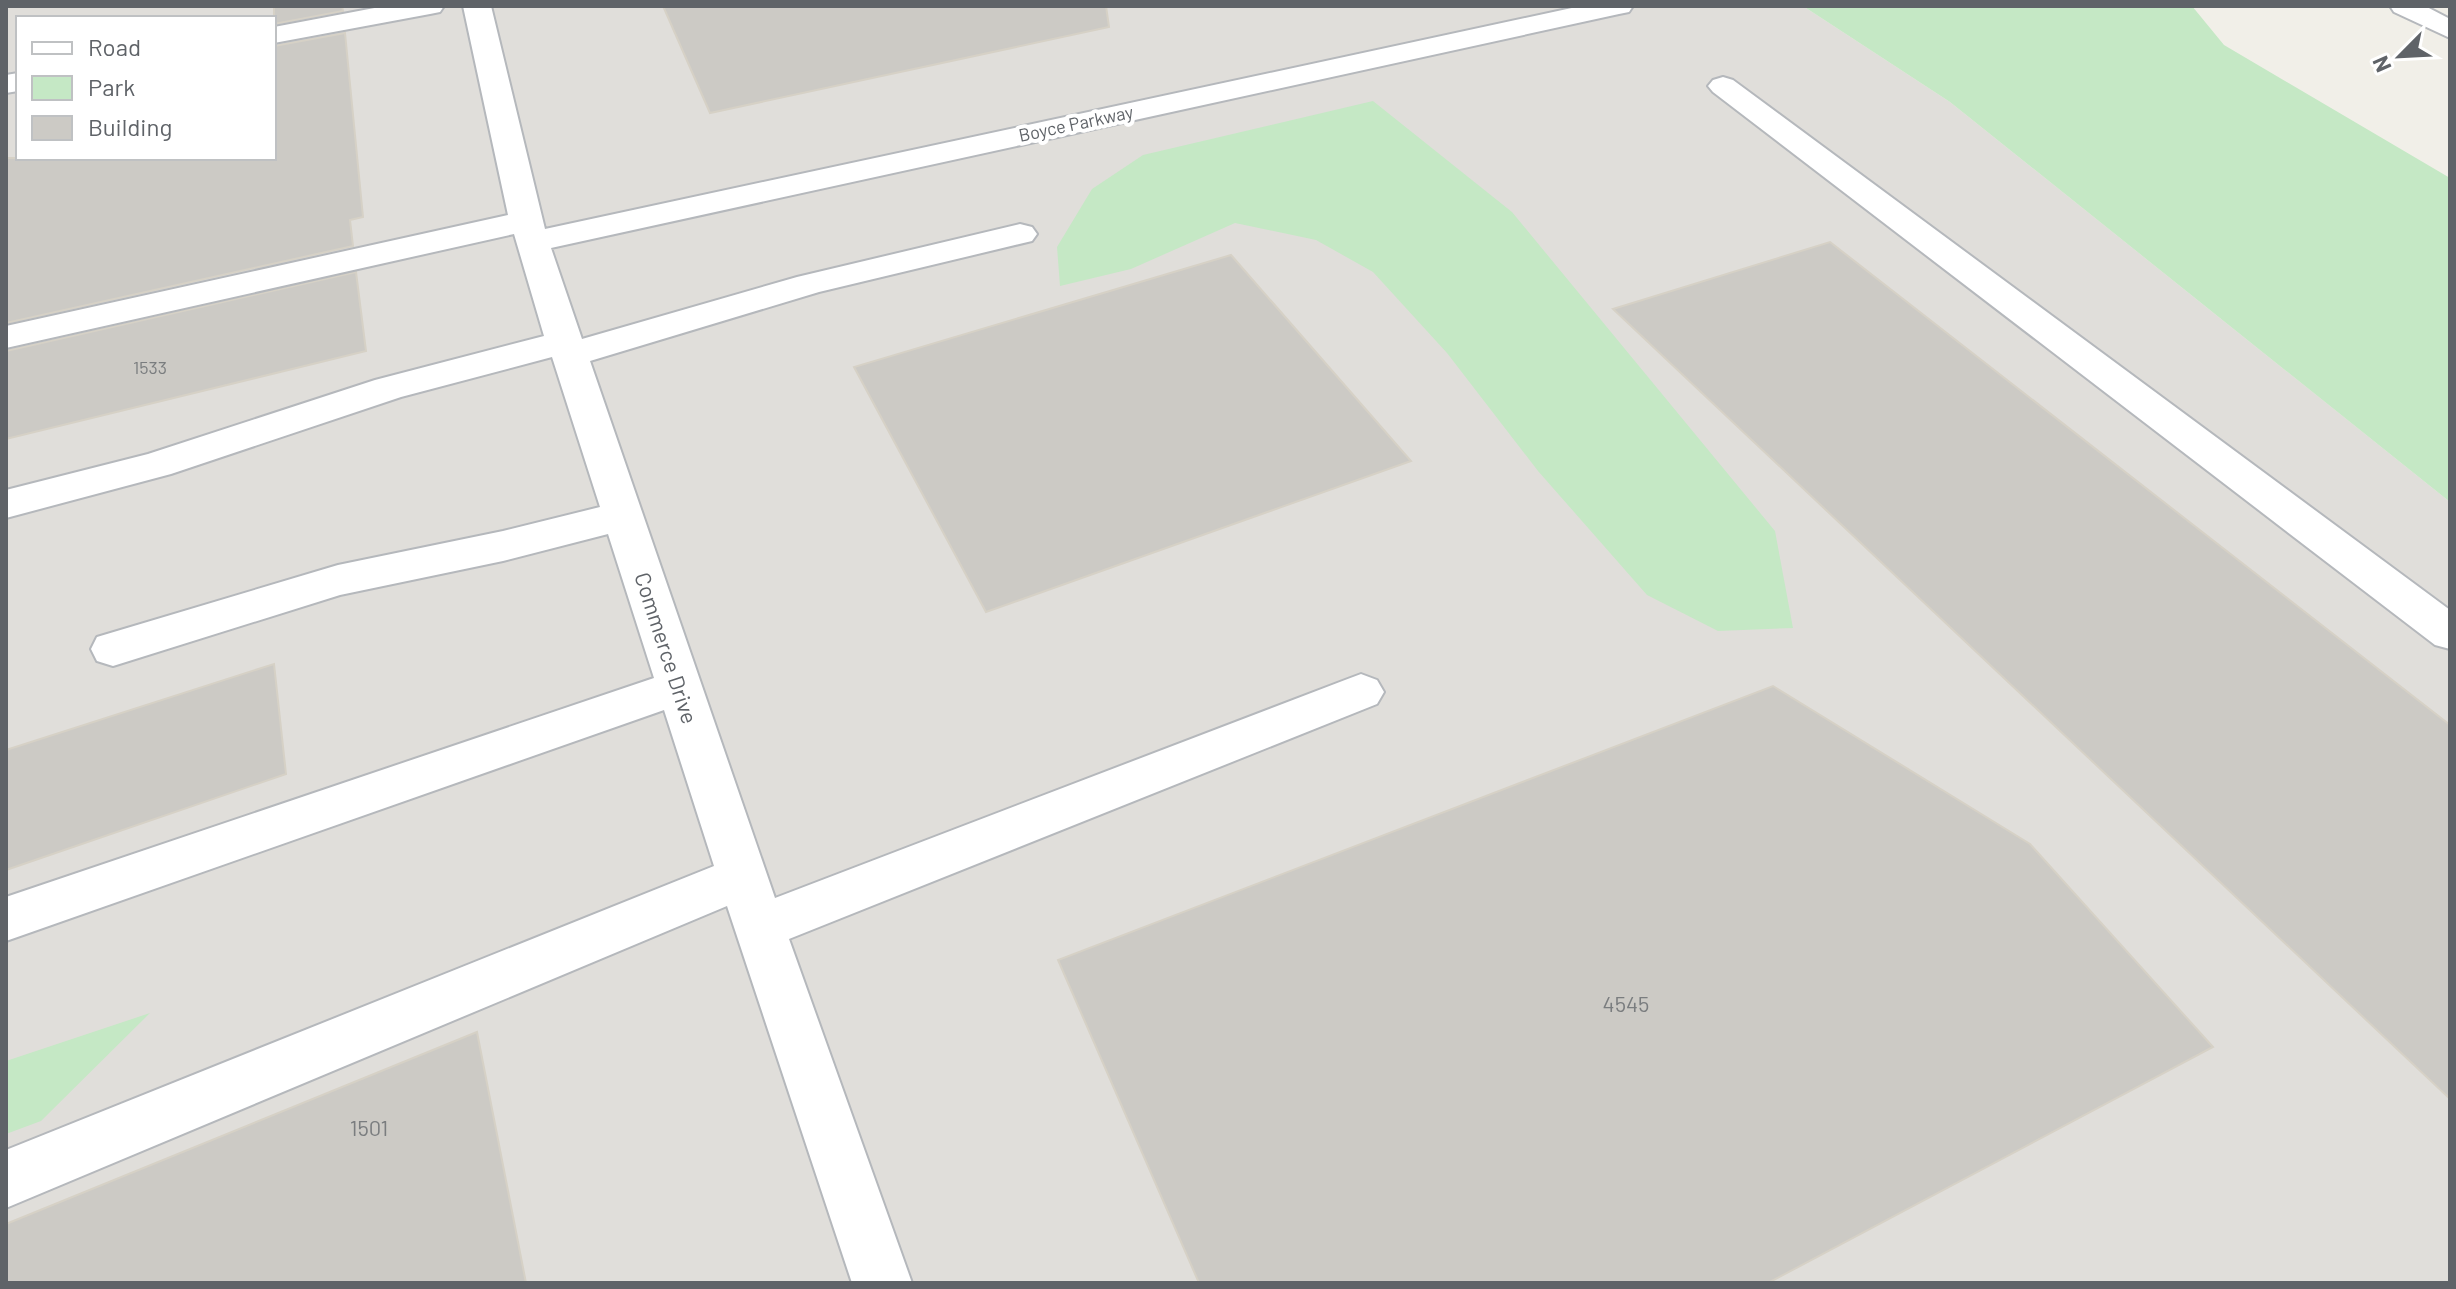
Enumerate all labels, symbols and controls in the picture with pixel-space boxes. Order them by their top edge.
legend [16,16,276,160]
north arrow [2360,16,2440,96]
text: Road [88,32,141,61]
text: N [2366,53,2396,77]
text: Park [88,72,135,101]
street label: Boyce Parkway [1016,100,1135,146]
text: Building [88,112,172,141]
house number: 1533 [133,356,167,378]
street label: Commerce Drive [630,569,704,727]
house number: 4545 [1603,990,1649,1016]
house number: 1501 [350,1114,388,1140]

